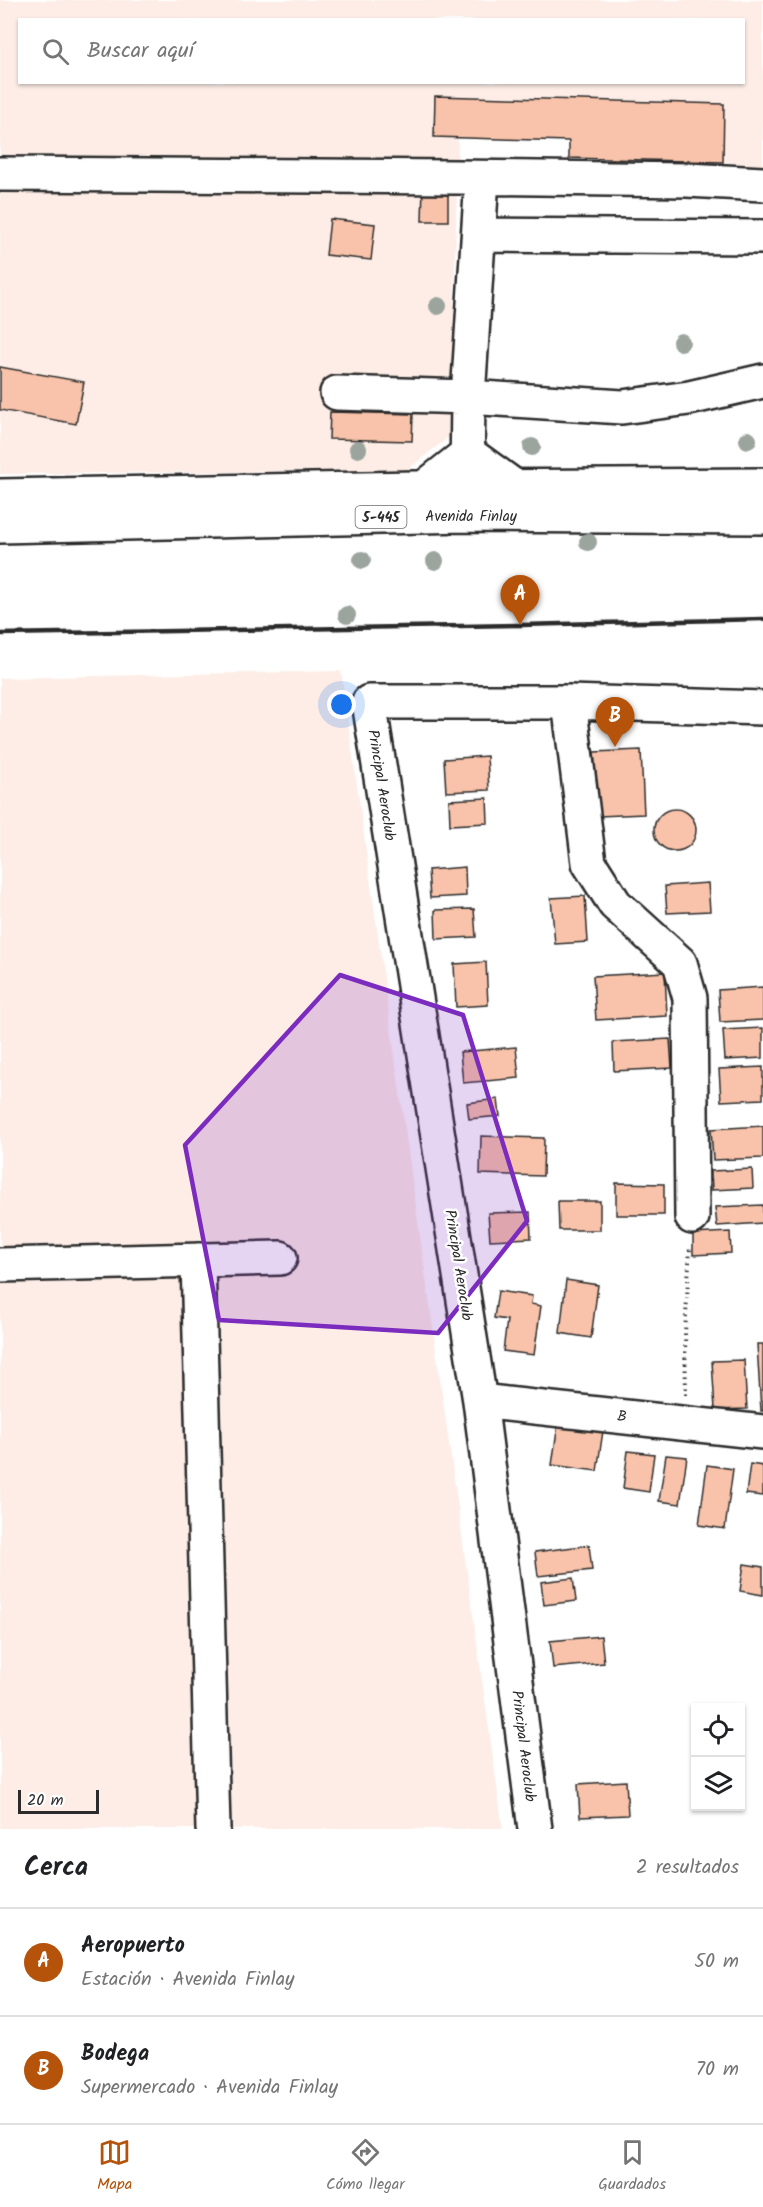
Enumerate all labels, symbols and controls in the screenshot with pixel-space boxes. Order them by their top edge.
search box [18,18,745,84]
text: Buscar aquí [87,34,194,69]
icon: search [39,35,72,68]
street label: Avenida Finlay [425,505,518,529]
road number: 5-445 [356,506,406,528]
pin: A [500,576,540,625]
your location [327,690,356,719]
pin: B [596,698,634,747]
street label: Principal Aeroclub [360,728,402,842]
street label: Principal Aeroclub [437,1208,479,1322]
street label: B [616,1405,628,1429]
street label: Principal Aeroclub [504,1689,542,1803]
map controls [691,1703,745,1811]
button: locate [691,1703,745,1757]
button: layers [691,1757,745,1811]
scale bar [18,1787,99,1814]
text: 20 m [27,1788,63,1813]
text: Cerca [24,1847,88,1889]
text: 2 resultados [636,1852,739,1884]
text: Aeropuerto [81,1929,185,1964]
text: A [37,1946,50,1978]
text: 50 m [694,1946,739,1978]
text: Estación · Avenida Finlay [81,1964,294,1996]
text: Bodega [81,2037,149,2072]
text: B [37,2054,50,2086]
text: 70 m [696,2054,739,2086]
text: Supermercado · Avenida Finlay [81,2072,338,2104]
tab: Mapa [97,2136,132,2197]
tab: Cómo llegar [326,2136,405,2197]
tab: Guardados [598,2136,666,2197]

